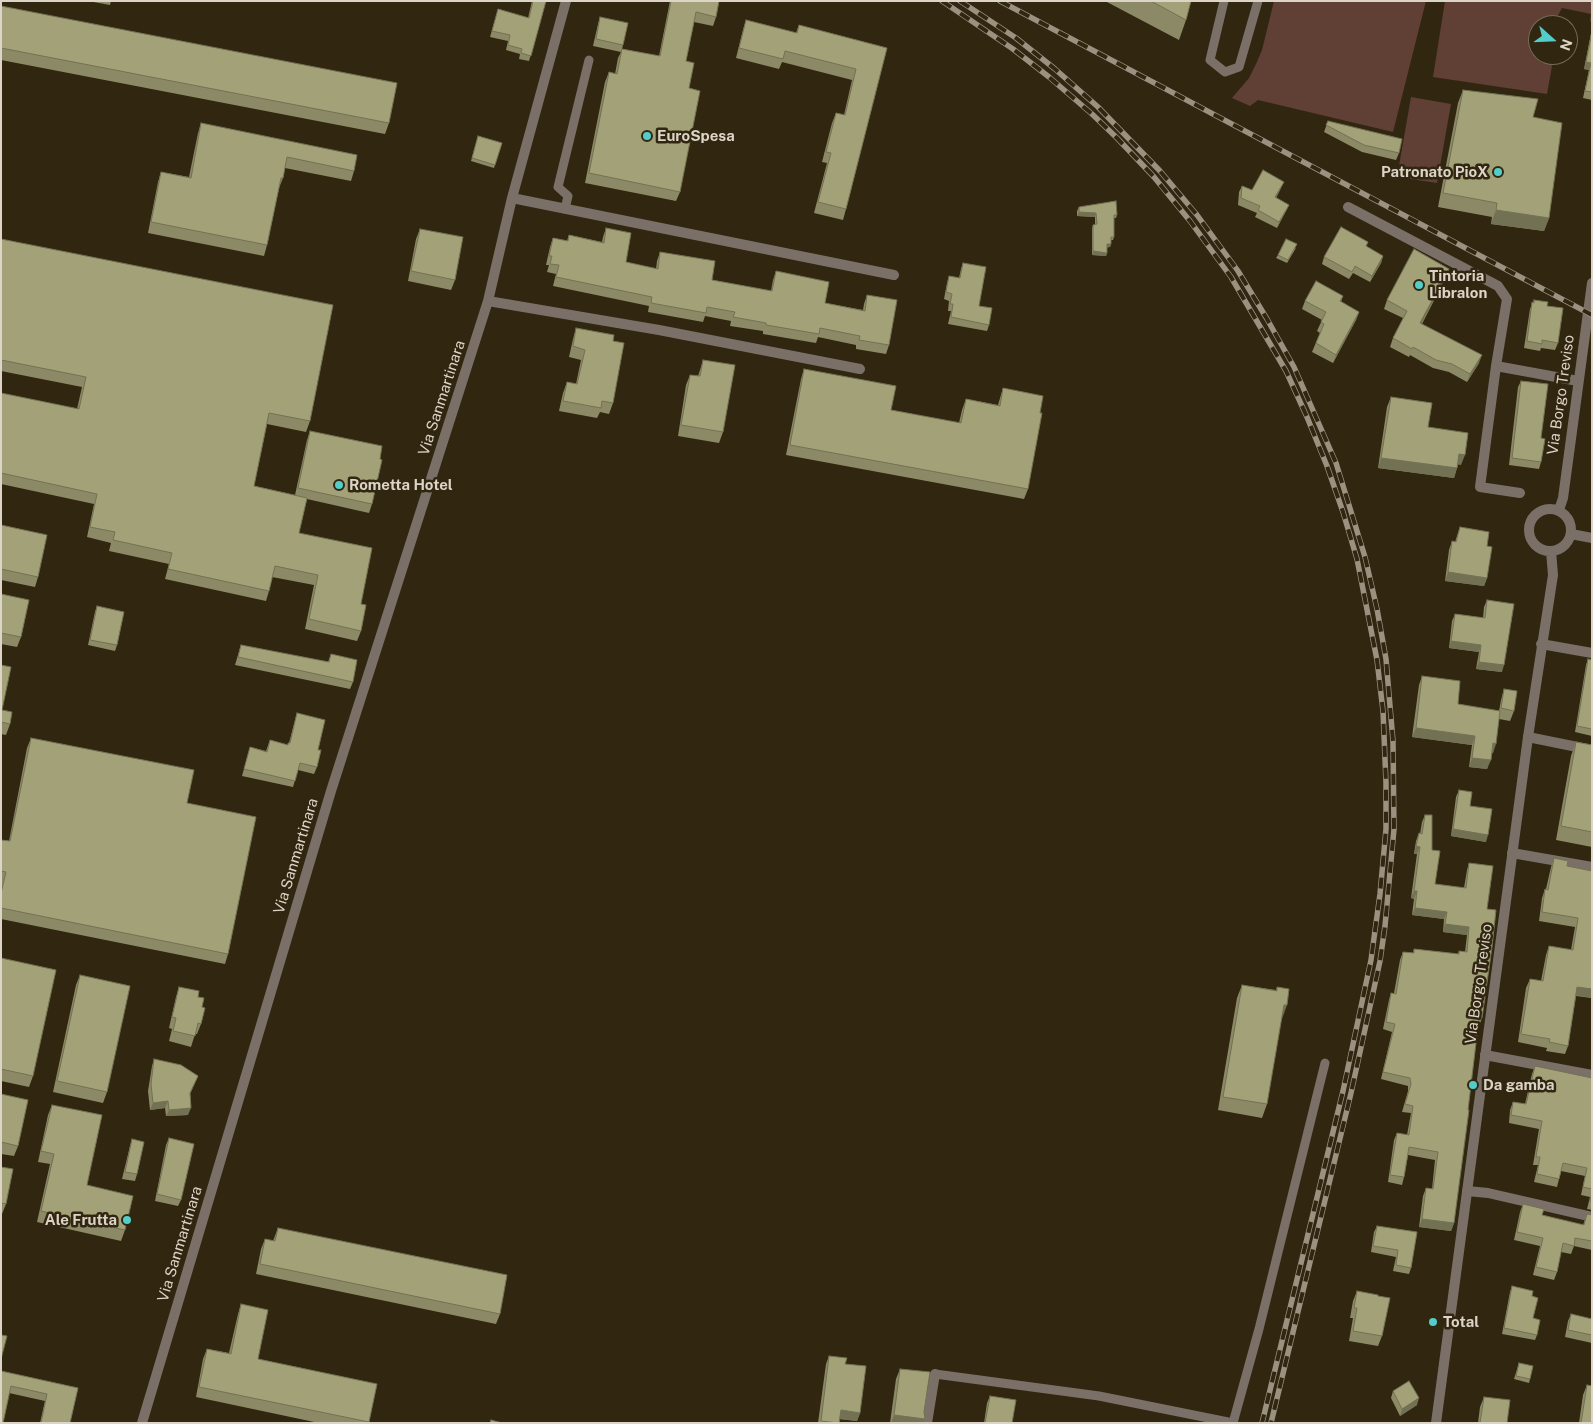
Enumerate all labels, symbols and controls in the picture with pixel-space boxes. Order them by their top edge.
north arrow [1528,15,1578,65]
text: N [1557,37,1576,53]
place label: EuroSpesa [657,127,735,145]
marker: EuroSpesa [641,130,653,142]
place label: Patronato PioX [1381,163,1488,181]
marker: Patronato PioX [1492,166,1504,178]
place label: Tintoria Libralon [1429,267,1487,302]
marker: Tintoria Libralon [1413,279,1425,291]
street label: Via Borgo Treviso [1544,334,1578,456]
street label: Via Sanmartinara [415,338,469,458]
place label: Rometta Hotel [349,476,453,494]
marker: Rometta Hotel [333,479,345,491]
street label: Via Sanmartinara [270,796,322,916]
street label: Via Borgo Treviso [1462,923,1496,1045]
place label: Da gamba [1483,1076,1554,1094]
marker: Da gamba [1467,1079,1479,1091]
street label: Via Sanmartinara [154,1184,206,1304]
place label: Ale Frutta [45,1211,117,1229]
marker: Ale Frutta [121,1214,133,1226]
place label: Total [1443,1313,1479,1331]
marker: Total [1427,1316,1439,1328]

